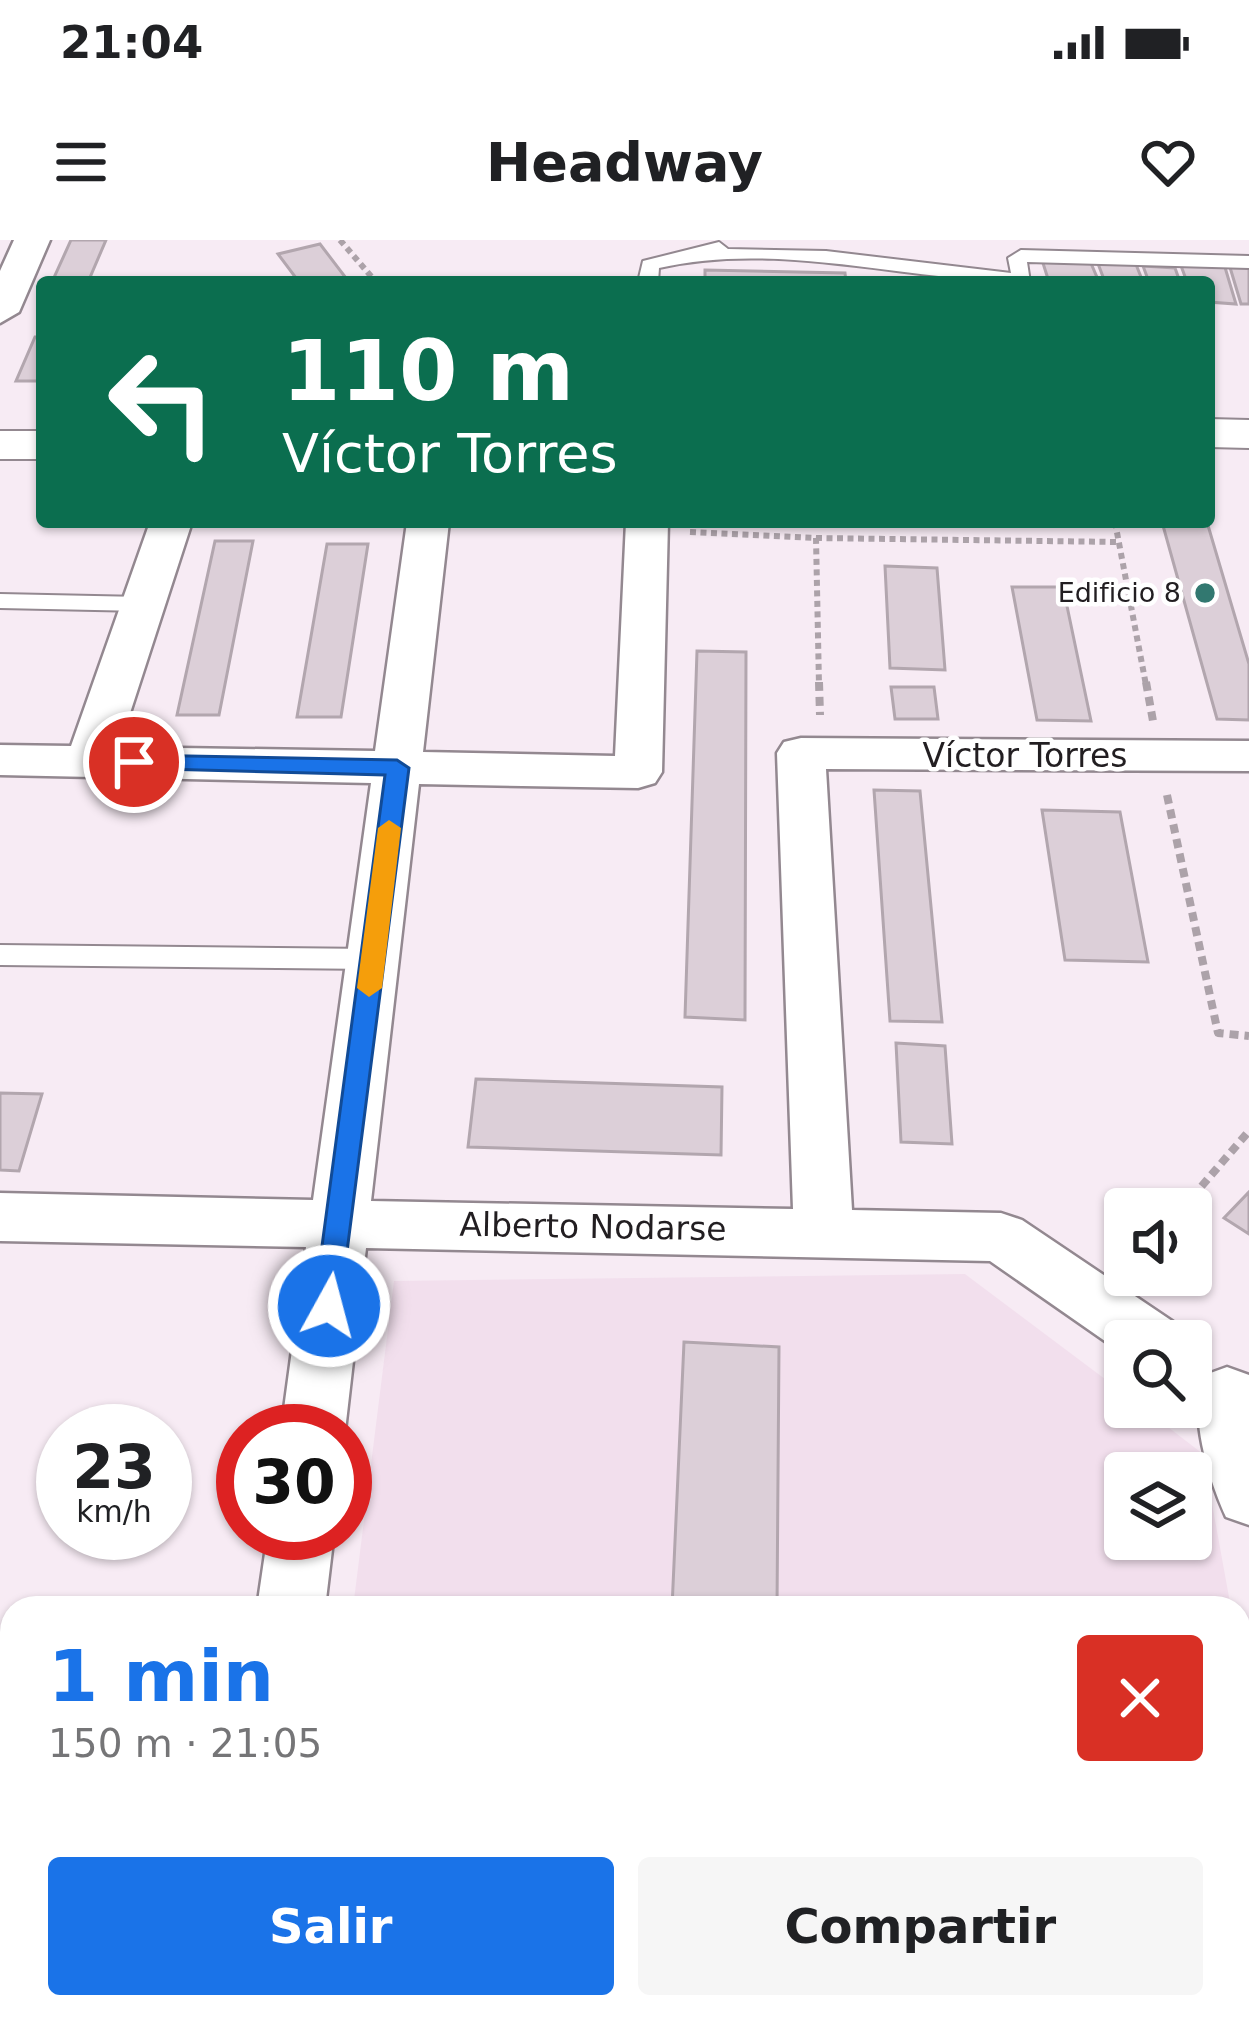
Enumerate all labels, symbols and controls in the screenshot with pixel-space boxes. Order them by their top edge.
text: 21:04 [60,16,203,69]
icon: menu [48,129,114,195]
icon: heart [1135,129,1201,195]
text: Headway [486,131,763,194]
text: 110 m [282,322,574,420]
icon: left [84,324,240,480]
text: Víctor Torres [282,422,618,485]
place label: Edificio 8 [1058,577,1181,608]
marker: Edificio 8 [1192,580,1218,606]
pin [83,711,185,813]
icon: arrive [101,729,167,795]
street label: Víctor Torres [922,736,1128,775]
map controls [1104,1188,1212,1560]
button: sound [1104,1188,1212,1296]
street label: Alberto Nodarse [459,1205,727,1248]
position arrow [266,1243,392,1369]
button: search [1104,1320,1212,1428]
speed limit sign: 30 [216,1404,372,1560]
text: 23 [72,1432,156,1502]
button: layers [1104,1452,1212,1560]
text: km/h [76,1494,152,1529]
text: 1 min [48,1634,274,1718]
button: close [1077,1635,1203,1761]
text: 150 m · 21:05 [48,1721,322,1766]
button: Salir [48,1857,614,1995]
button: Compartir [638,1857,1203,1995]

